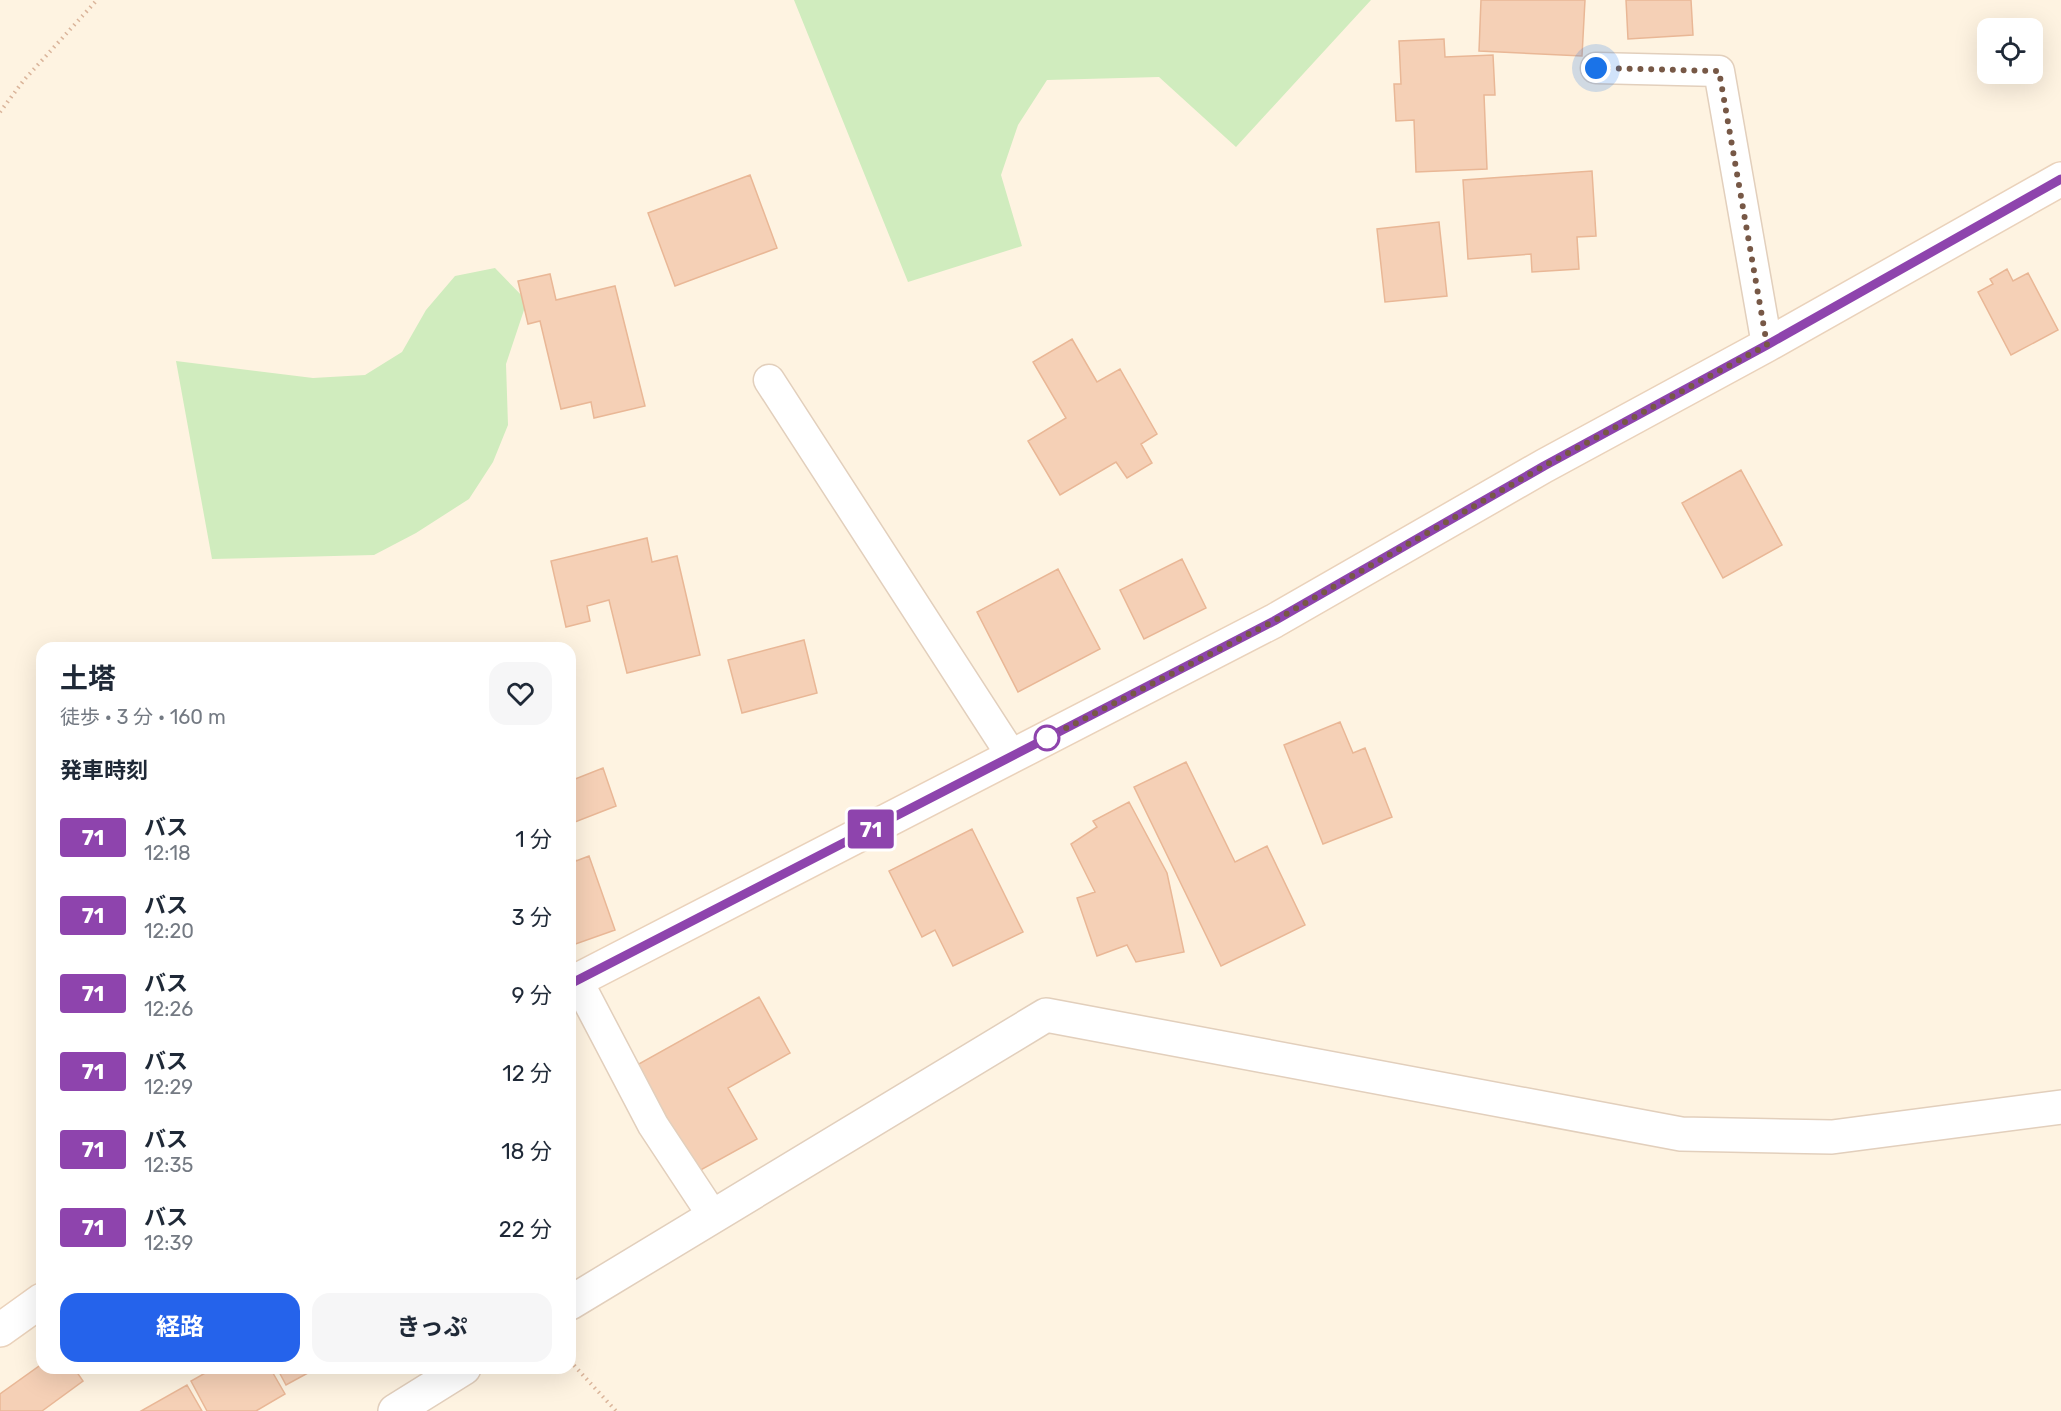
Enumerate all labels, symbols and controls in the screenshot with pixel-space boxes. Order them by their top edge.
map controls [1977,18,2043,84]
button: locate [1977,18,2043,84]
your location [1581,53,1611,83]
text: 土塔 [60,662,116,695]
button: heart [489,662,552,725]
text: 徒歩 · 3 分 · 160 m [60,705,226,729]
unlabelled marker [1034,725,1060,751]
text: 発車時刻 [60,757,148,784]
line badge: 71 [844,810,898,848]
text: バス [144,814,188,841]
text: 71 [860,817,882,842]
text: 71 [82,825,104,850]
text: 1 分 [515,826,552,853]
text: 12:18 [144,841,191,865]
text: バス [144,892,188,919]
text: 71 [82,903,104,928]
text: 3 分 [511,904,552,931]
text: 12:20 [144,919,194,943]
text: バス [144,970,188,997]
text: 71 [82,981,104,1006]
text: 9 分 [512,982,552,1009]
text: 12:26 [144,997,193,1021]
text: バス [144,1048,188,1075]
text: 71 [82,1059,104,1084]
text: 12 分 [502,1060,552,1087]
text: 12:29 [144,1075,193,1099]
text: バス [144,1126,188,1153]
text: 71 [82,1137,104,1162]
text: 18 分 [501,1138,552,1165]
text: 12:35 [144,1153,193,1177]
text: バス [144,1204,188,1231]
text: 71 [82,1215,104,1240]
text: 22 分 [499,1216,552,1243]
text: 12:39 [144,1231,193,1255]
button: 経路 [60,1293,300,1362]
button: きっぷ [312,1293,552,1362]

